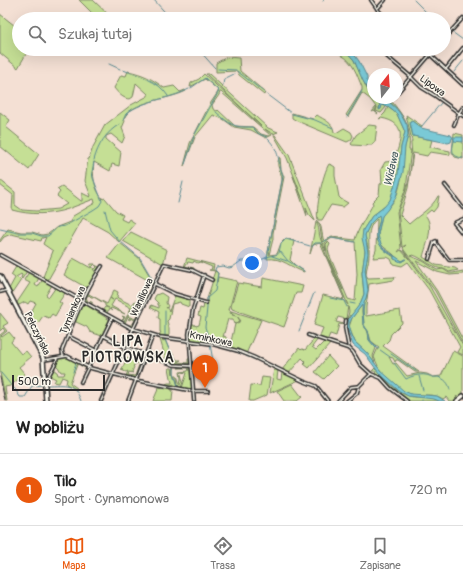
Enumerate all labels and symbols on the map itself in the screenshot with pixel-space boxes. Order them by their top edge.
north arrow [367,68,403,104]
street label: Lipowa [417,72,448,99]
water label: Widawa [381,150,402,187]
your location [242,253,262,273]
street label: Waniliowa [128,276,156,319]
street label: Tymiankowa [57,284,89,336]
street label: Pełczyńska [22,310,53,357]
street label: Kminkowa [188,329,233,349]
district label: LIPA PIOTROWSKA [82,333,174,366]
pin: 1 [192,355,218,388]
scale bar [12,373,105,392]

